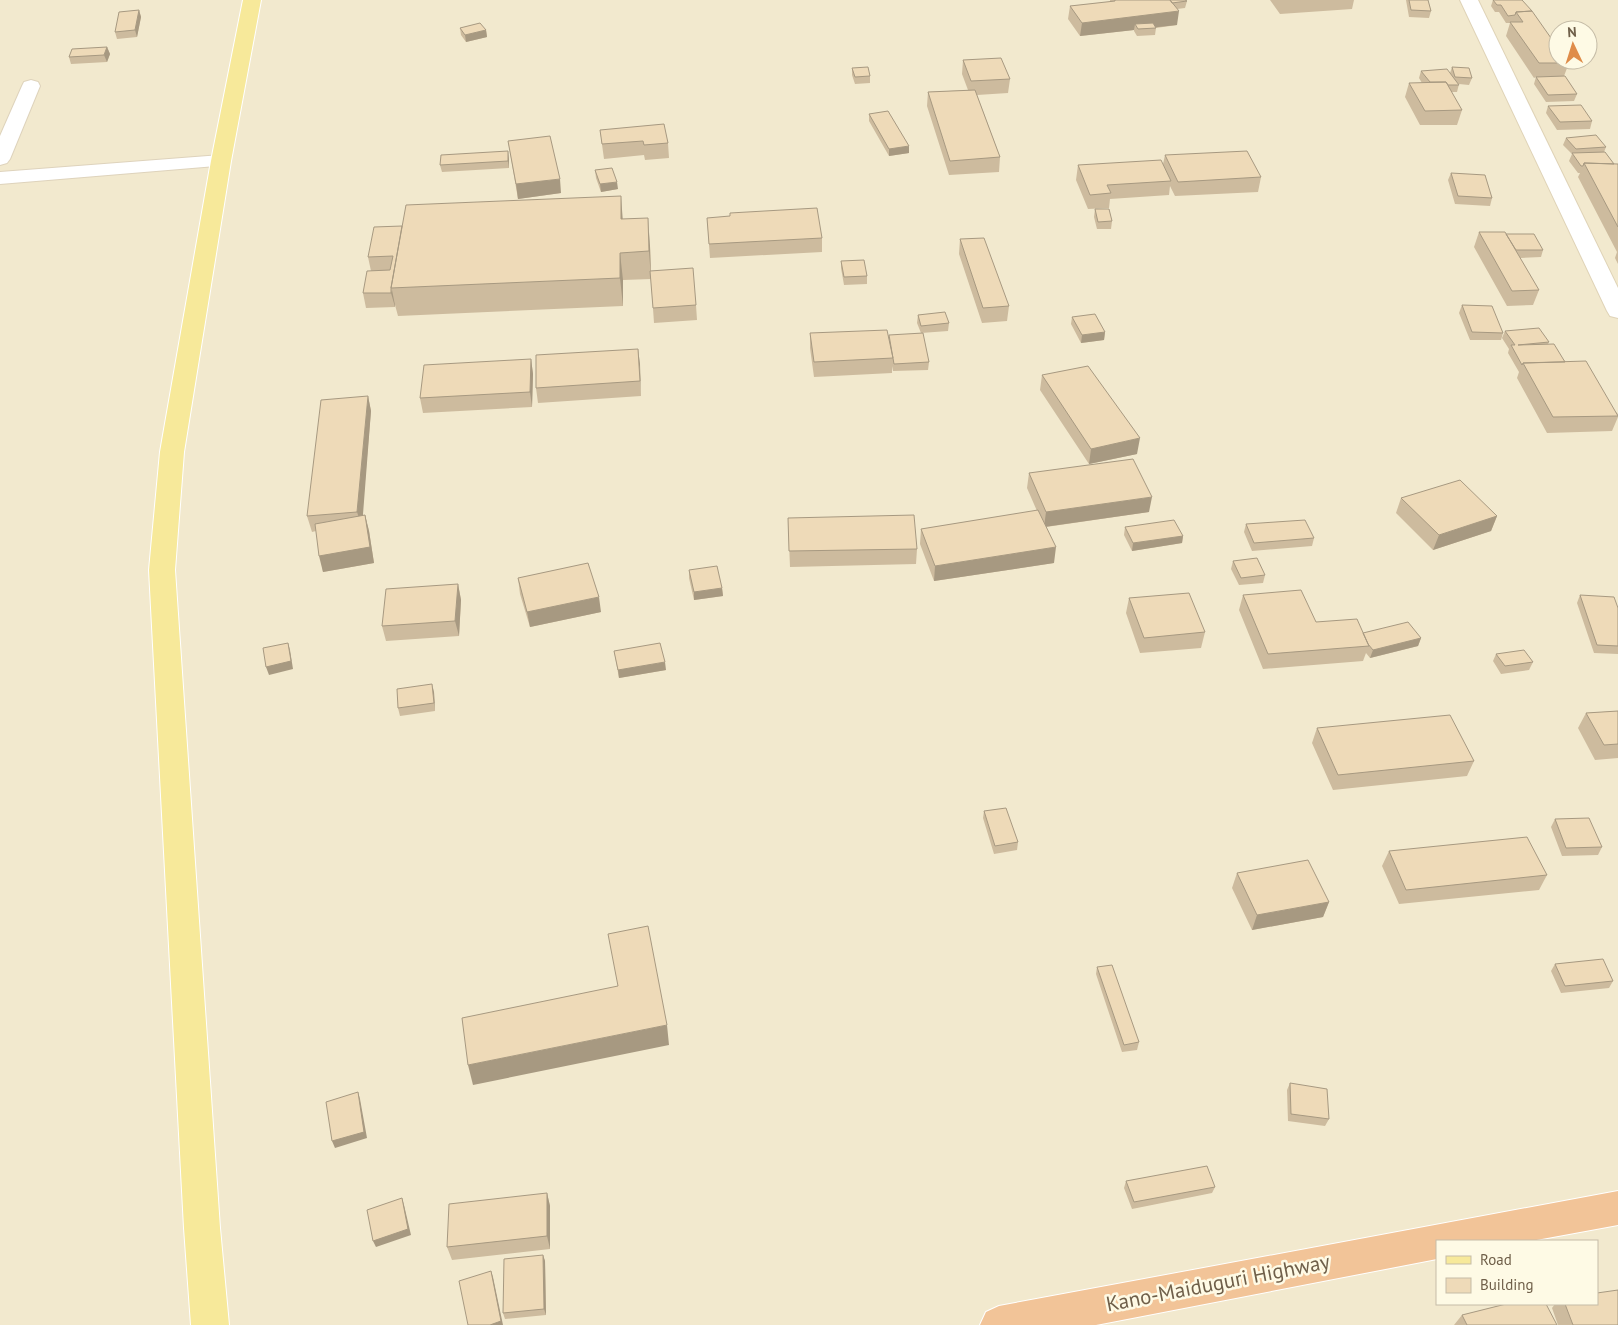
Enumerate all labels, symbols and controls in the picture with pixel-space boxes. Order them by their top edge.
north arrow [1548,20,1598,70]
text: N [1567,23,1577,41]
legend [1436,1240,1598,1305]
street label: Kano-Maiduguri Highway [1104,1248,1332,1317]
text: Road [1480,1250,1512,1269]
text: Building [1480,1275,1534,1294]

